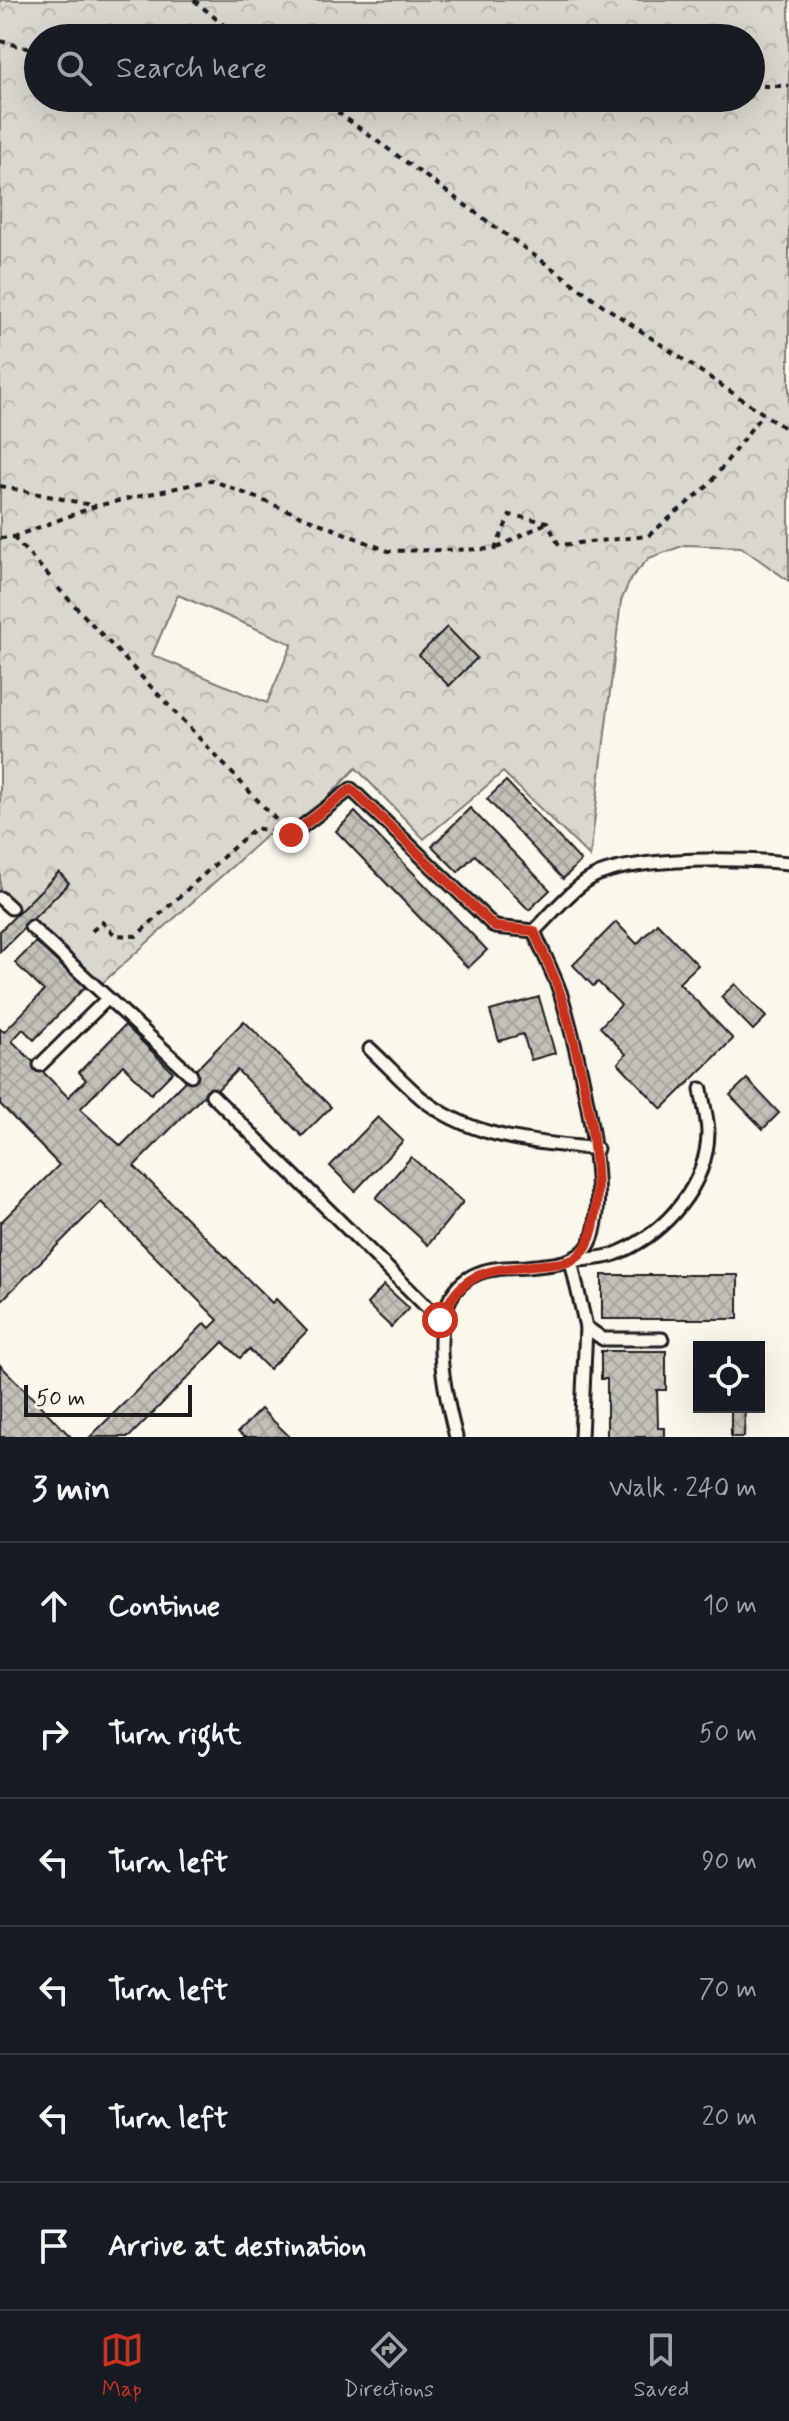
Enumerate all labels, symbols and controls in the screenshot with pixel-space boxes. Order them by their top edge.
search box [24,24,765,112]
icon: search [52,46,96,90]
text: Search here [116,49,267,88]
route end [273,817,309,853]
route start [422,1302,458,1338]
map controls [693,1341,765,1413]
button: locate [693,1341,765,1413]
scale bar [24,1381,192,1417]
text: 50 m [36,1385,85,1413]
text: 3 min [32,1467,110,1512]
text: Walk · 240 m [609,1472,757,1506]
icon: ahead [32,1584,76,1628]
text: Continue [108,1587,220,1626]
text: 10 m [703,1589,757,1623]
icon: right [32,1712,76,1756]
text: Turn right [108,1715,241,1754]
text: 50 m [699,1717,757,1751]
icon: left [32,1840,76,1884]
text: Turn left [108,1843,228,1882]
text: 90 m [702,1845,757,1879]
icon: left [32,1968,76,2012]
text: Turn left [108,1971,228,2010]
text: 70 m [699,1973,757,2007]
icon: left [32,2096,76,2140]
text: Turn left [108,2099,228,2138]
text: 20 m [702,2101,757,2135]
icon: arrive [32,2224,76,2268]
text: Arrive at destination [108,2227,366,2266]
tab: Map [100,2328,144,2404]
tab: Directions [343,2328,434,2404]
tab: Saved [634,2328,689,2404]

